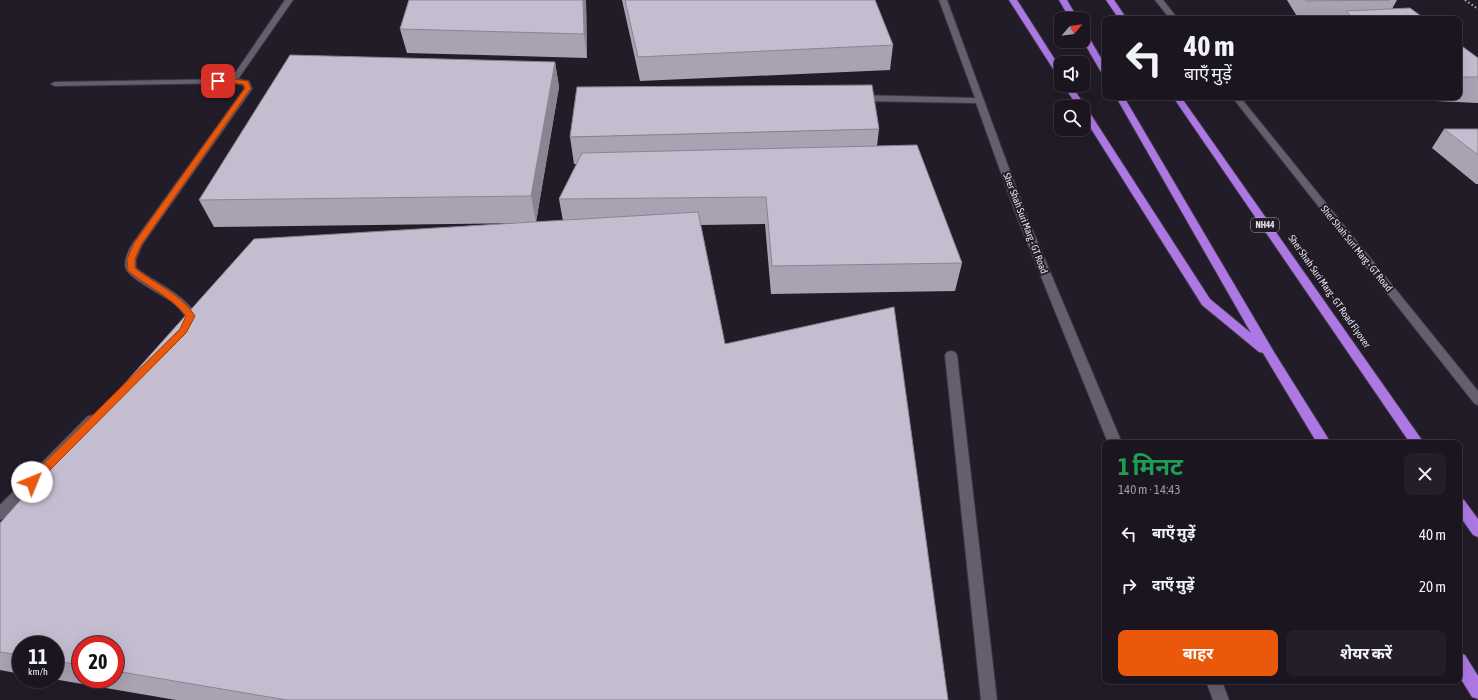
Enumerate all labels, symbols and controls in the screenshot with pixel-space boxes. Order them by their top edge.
north arrow [1054,12,1090,48]
map controls [1054,12,1090,136]
text: 40 m [1184,30,1234,62]
icon: left [1118,32,1170,84]
button: sound [1054,56,1090,92]
text: बाएँ मुड़ें [1184,63,1232,84]
pin [201,64,235,98]
icon: arrive [207,70,229,92]
button: search [1054,100,1090,136]
street label: Sher Shah Suri Marg - GT Road [1001,171,1050,275]
street label: Sher Shah Suri Marg - GT Road [1319,203,1395,294]
road number: NH44 [1251,218,1279,232]
street label: Sher Shah Suri Marg - GT Road Flyover [1286,233,1373,351]
text: 1 मिनट [1118,453,1183,480]
button: close [1404,453,1446,495]
position arrow [11,461,53,503]
text: 140 m · 14:43 [1118,482,1181,497]
icon: left [1118,523,1140,545]
text: बाएँ मुड़ें [1152,524,1195,541]
text: 40 m [1419,526,1446,543]
icon: right [1118,575,1140,597]
text: दाएँ मुड़ें [1152,576,1194,593]
text: 20 m [1419,578,1446,595]
button: बाहर [1118,630,1278,676]
button: शेयर करें [1286,630,1446,676]
speed limit sign: 20 [72,636,124,688]
text: 11 [29,645,47,668]
text: km/h [28,666,48,677]

